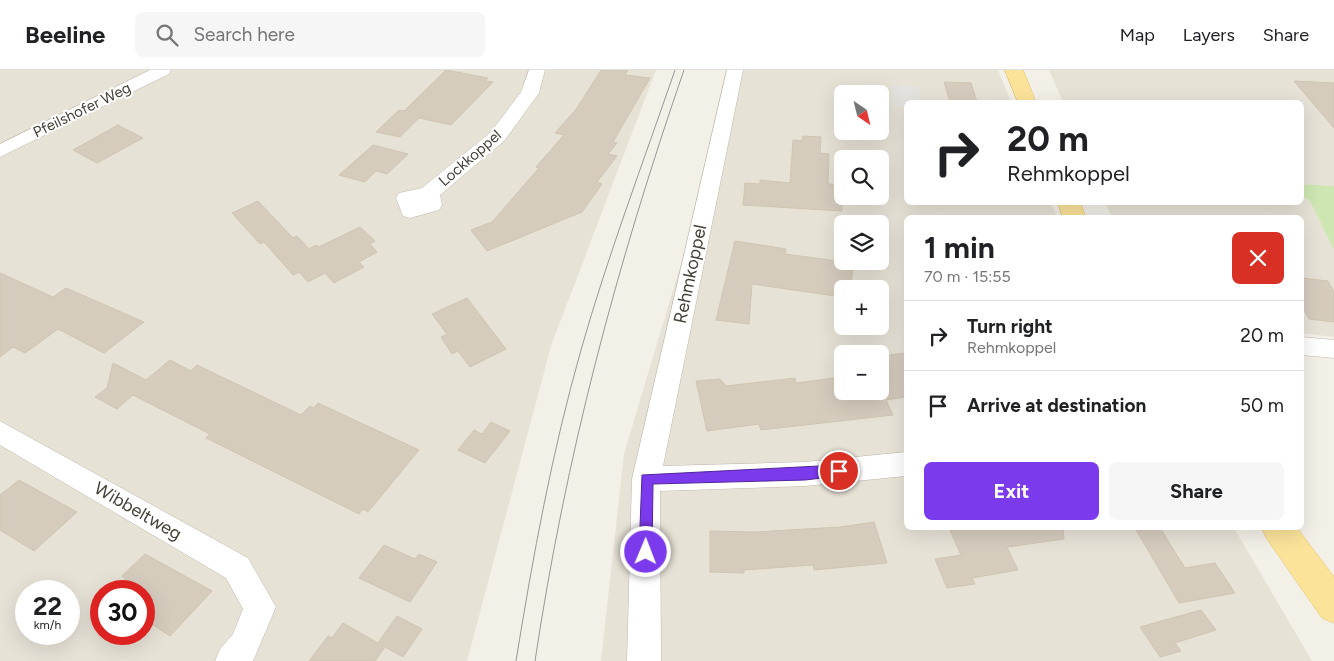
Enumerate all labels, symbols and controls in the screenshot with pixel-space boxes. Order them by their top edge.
search box [135,12,485,57]
text: Beeline [25,20,105,49]
icon: search [153,21,181,49]
text: Search here [193,23,295,46]
text: Map [1120,24,1155,46]
text: Layers [1183,24,1235,46]
text: Share [1263,24,1309,46]
street label: Pfeilshofer Weg [30,79,134,141]
north arrow [834,85,889,140]
map controls [834,85,889,400]
text: 20 m [1007,118,1089,160]
icon: right [924,120,989,185]
street label: Lockkoppel [435,126,505,190]
button: search [834,150,889,205]
text: Rehmkoppel [1007,160,1130,187]
button: layers [834,215,889,270]
street label: Rehmkoppel [669,223,711,325]
text: 1 min [924,229,995,266]
button: close [1232,232,1284,284]
text: 70 m · 15:55 [924,267,1011,286]
button: + [834,280,889,335]
text: Turn right [967,315,1053,338]
icon: right [924,322,952,350]
text: 20 m [1240,324,1284,347]
text: Rehmkoppel [967,338,1056,357]
button: − [834,345,889,400]
icon: arrive [924,392,952,420]
text: Arrive at destination [967,394,1146,417]
text: 50 m [1240,394,1284,417]
pin [818,450,860,492]
icon: arrive [825,457,853,485]
button: Exit [924,462,1099,520]
button: Share [1109,462,1284,520]
street label: Wibbeltweg [90,477,186,545]
position arrow [619,525,671,577]
speed limit sign: 30 [90,580,155,645]
text: 22 [33,591,62,621]
text: km/h [34,618,61,632]

